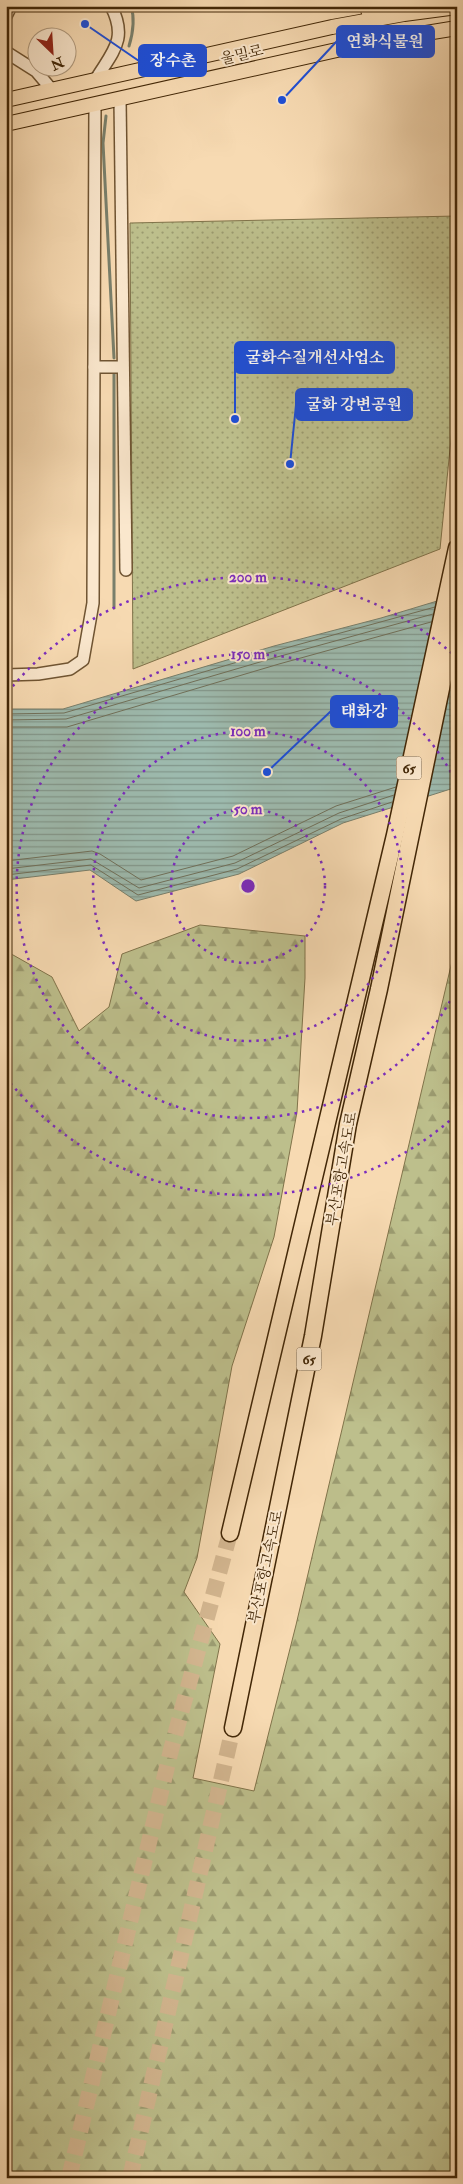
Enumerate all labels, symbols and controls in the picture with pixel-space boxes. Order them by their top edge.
callout: 연화식물원 [337,26,434,57]
north arrow [28,28,78,78]
text: 연화식물원 [346,32,424,52]
street label: 울밀로 [219,41,266,69]
callout: 장수촌 [139,45,206,76]
text: 장수촌 [150,51,197,71]
text: N [48,53,67,74]
callout: 굴화수질개선사업소 [235,342,394,373]
text: 굴화수질개선사업소 [245,348,385,368]
callout: 굴화 강변공원 [296,389,412,420]
text: 굴화 강변공원 [306,395,402,415]
text: 200 m [229,568,267,587]
text: 150 m [231,645,265,664]
callout: 태화강 [331,696,397,727]
text: 태화강 [341,702,388,722]
text: 100 m [230,722,266,741]
road number: 65 [396,756,422,780]
text: 50 m [234,800,263,819]
centre of rings [239,877,257,895]
street label: 부산포항고속도로 [323,1110,362,1228]
road number: 65 [296,1348,322,1370]
street label: 부산포항고속도로 [245,1508,287,1626]

